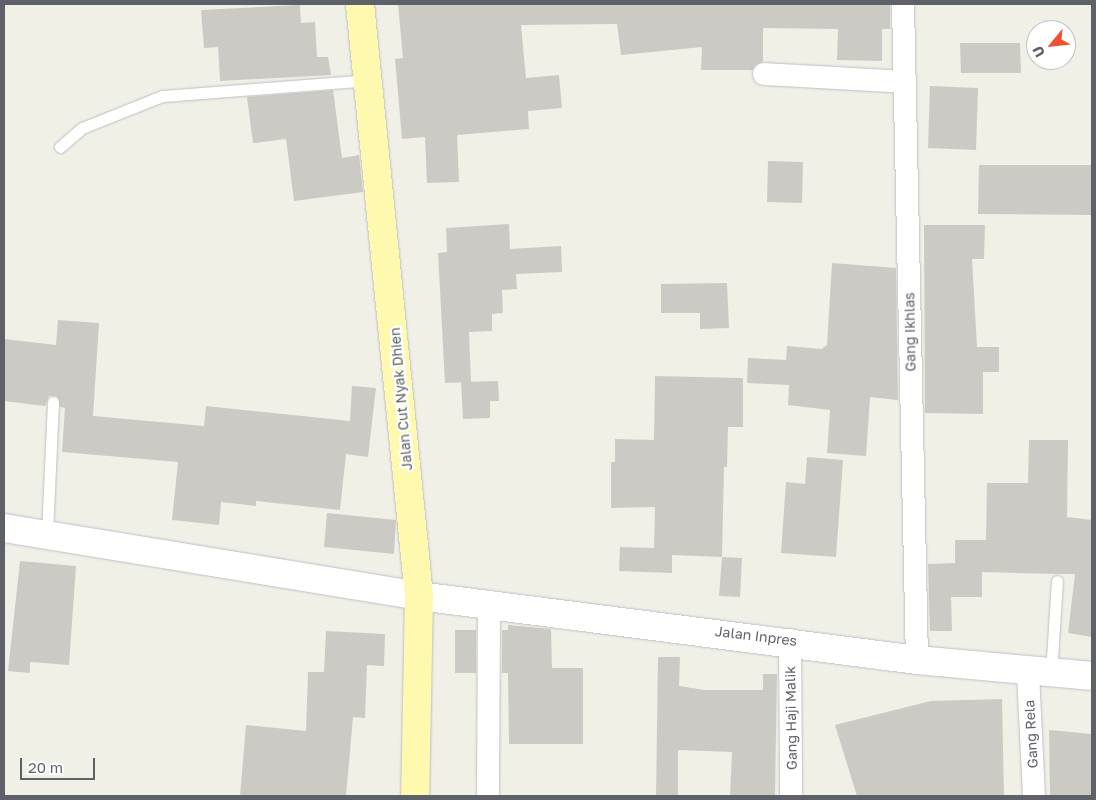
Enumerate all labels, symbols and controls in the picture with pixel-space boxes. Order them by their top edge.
north arrow [1026,20,1076,70]
text: U [1028,43,1048,60]
street label: Gang Ikhlas [901,292,919,372]
street label: Jalan Cut Nyak Dhien [386,327,416,471]
street label: Jalan Inpres [714,623,798,649]
street label: Gang Haji Malik [782,666,800,770]
street label: Gang Rela [1021,699,1041,769]
scale bar [22,748,98,780]
text: 20 m [28,758,63,776]

